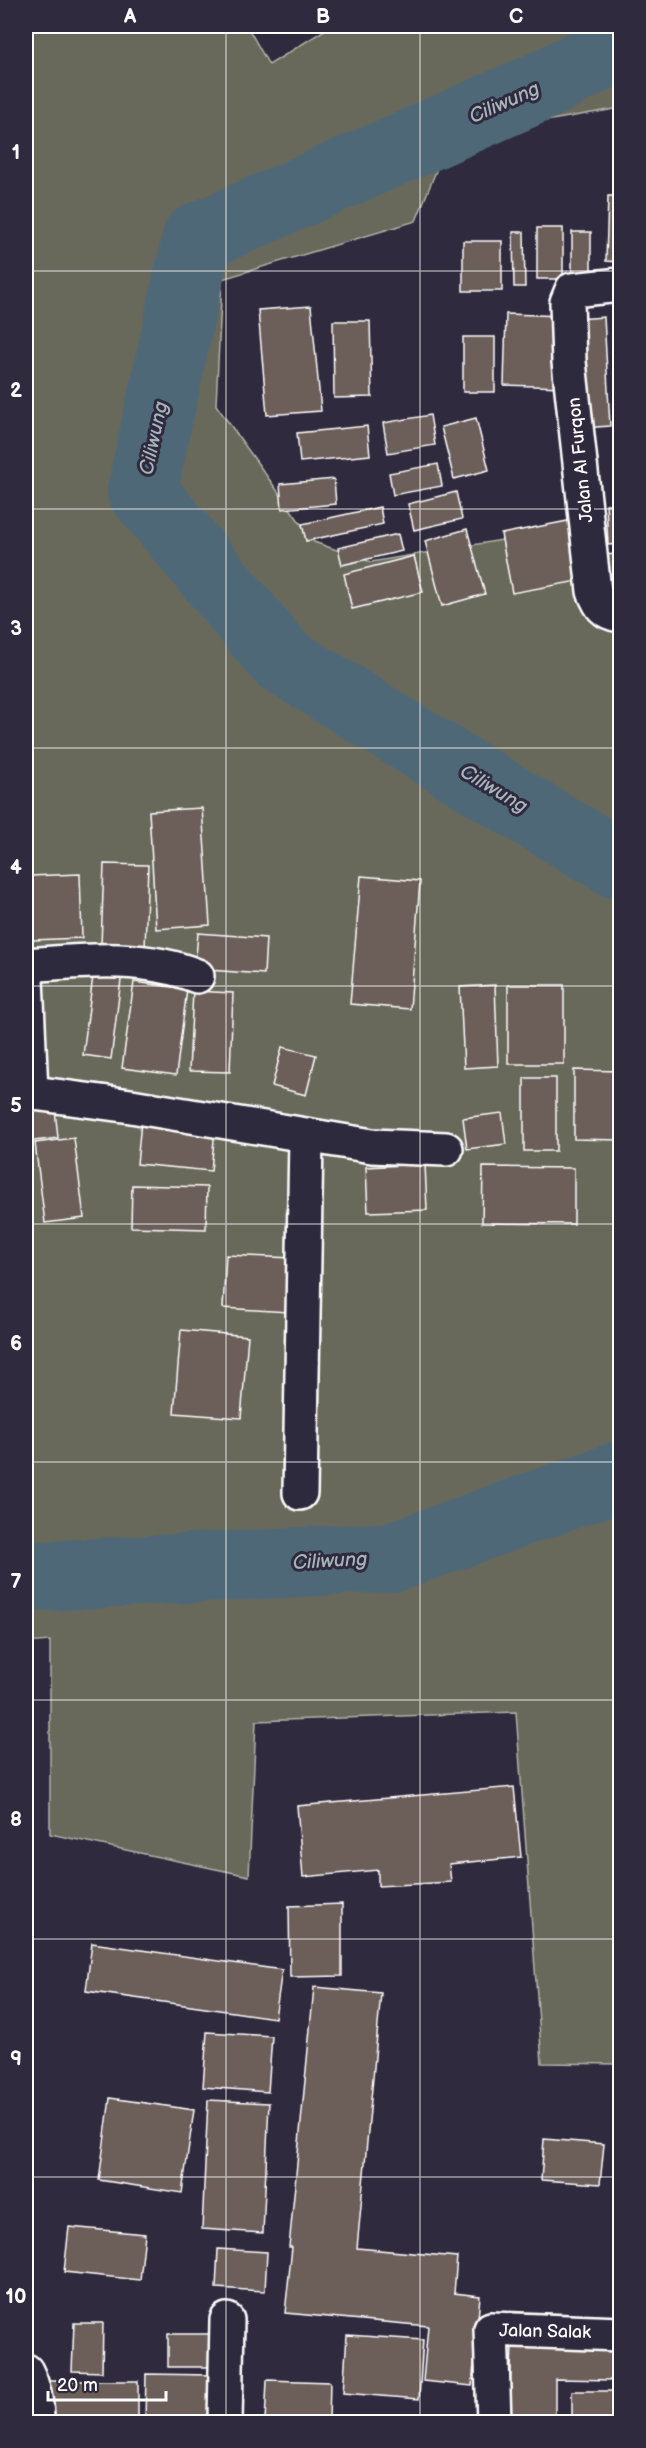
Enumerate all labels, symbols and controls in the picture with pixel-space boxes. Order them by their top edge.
text: A [123,5,137,29]
text: B [316,5,330,29]
text: C [509,5,523,29]
water label: Ciliwung [465,77,543,129]
text: 1 [12,141,20,165]
text: 2 [10,379,22,403]
street label: Jalan Al Furqon [563,396,598,524]
water label: Ciliwung [134,399,173,477]
text: 3 [10,617,22,641]
water label: Ciliwung [455,759,532,818]
text: 4 [10,856,22,880]
text: 5 [10,1094,22,1118]
text: 6 [10,1332,22,1356]
water label: Ciliwung [292,1547,368,1575]
text: 7 [10,1570,22,1594]
text: 8 [10,1808,22,1832]
text: 9 [10,2047,22,2071]
text: 10 [6,2285,26,2309]
street label: Jalan Salak [499,2320,591,2343]
scale bar [48,2364,166,2402]
text: 20 m [57,2375,98,2396]

